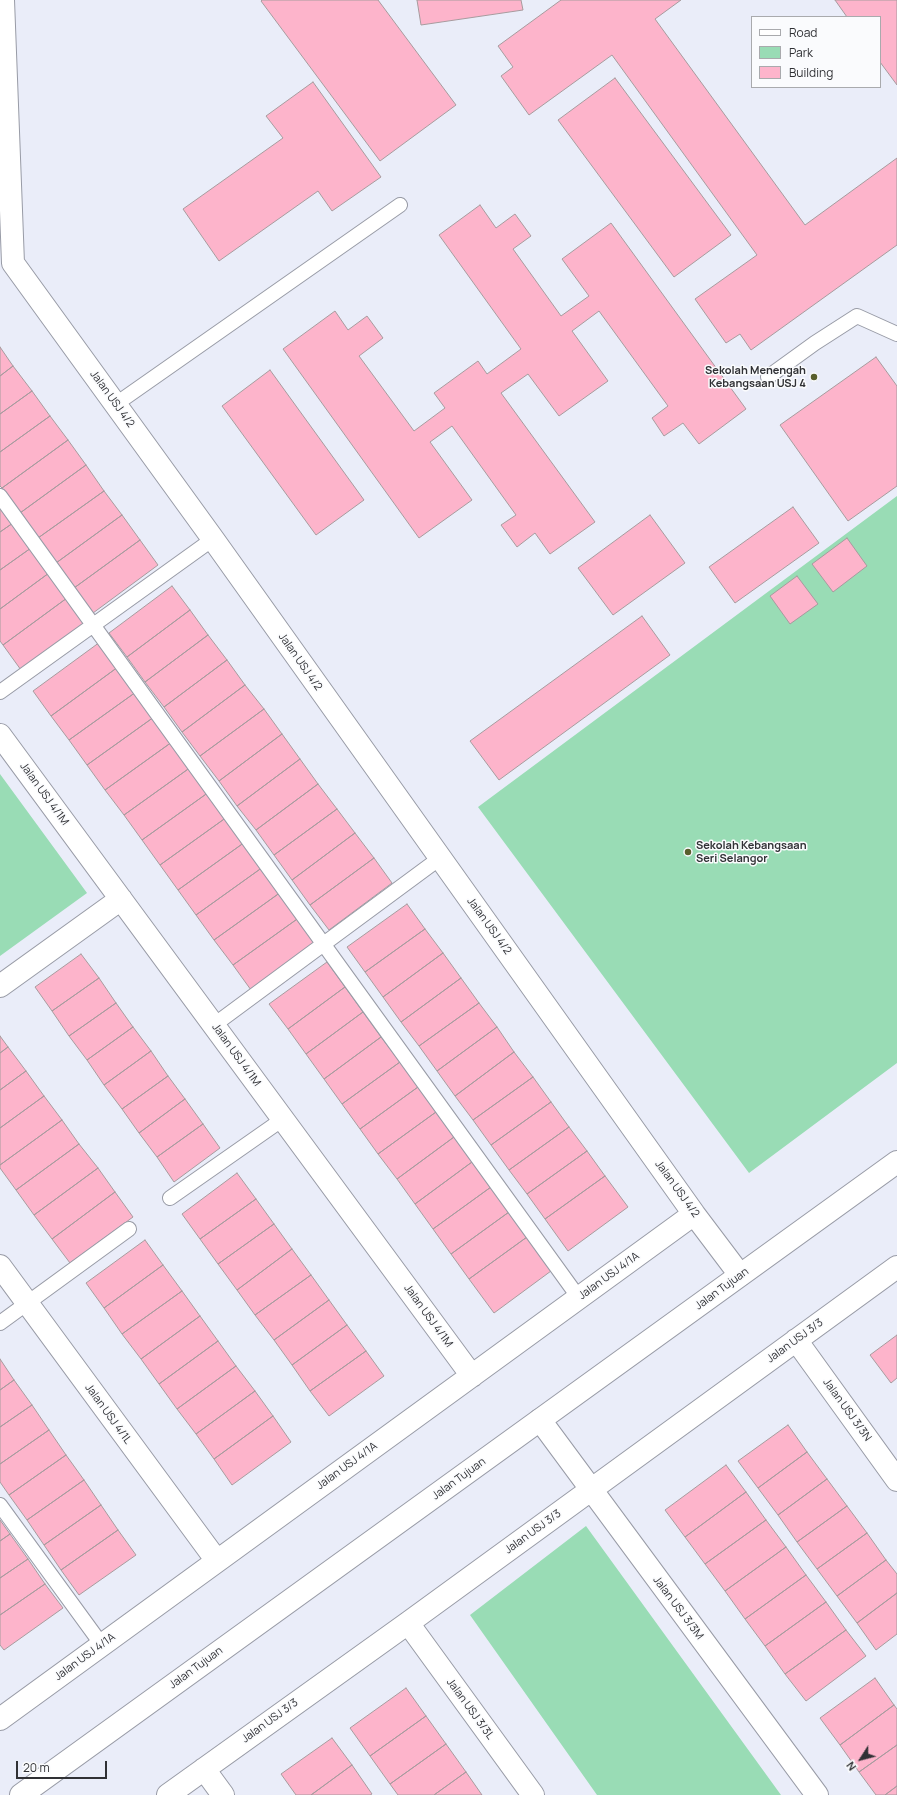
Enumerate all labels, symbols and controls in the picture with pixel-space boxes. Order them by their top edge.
legend [751,16,881,88]
text: Road [789,24,817,41]
text: Park [789,44,813,61]
text: Building [789,64,833,81]
place label: Sekolah Menengah Kebangsaan USJ 4 [705,364,806,390]
street label: Jalan USJ 4/2 [87,368,137,430]
marker: Sekolah Menengah Kebangsaan USJ 4 [809,372,819,382]
street label: Jalan USJ 4/2 [275,631,325,693]
street label: Jalan USJ 4/1M [17,760,71,828]
place label: Sekolah Kebangsaan Seri Selangor [696,839,807,865]
marker: Sekolah Kebangsaan Seri Selangor [683,847,693,857]
street label: Jalan USJ 4/2 [464,895,514,957]
street label: Jalan USJ 4/1M [209,1021,263,1089]
street label: Jalan USJ 4/2 [652,1158,702,1220]
street label: Jalan USJ 4/1A [576,1249,642,1303]
street label: Jalan Tujuan [693,1265,751,1313]
street label: Jalan USJ 4/1M [401,1282,455,1350]
street label: Jalan USJ 3/3 [764,1316,826,1366]
street label: Jalan USJ 3/3N [820,1376,874,1444]
street label: Jalan USJ 4/1L [82,1382,134,1446]
street label: Jalan USJ 4/1A [314,1439,380,1493]
street label: Jalan Tujuan [430,1455,488,1503]
street label: Jalan USJ 3/3 [502,1507,564,1557]
street label: Jalan USJ 3/3M [650,1574,706,1642]
street label: Jalan USJ 4/1A [52,1630,118,1684]
street label: Jalan Tujuan [167,1644,225,1692]
street label: Jalan USJ 3/3L [443,1676,497,1742]
street label: Jalan USJ 3/3 [239,1696,301,1746]
north arrow [841,1739,881,1779]
scale bar [18,1753,109,1779]
text: 20 m [23,1759,50,1776]
text: N [842,1759,859,1774]

